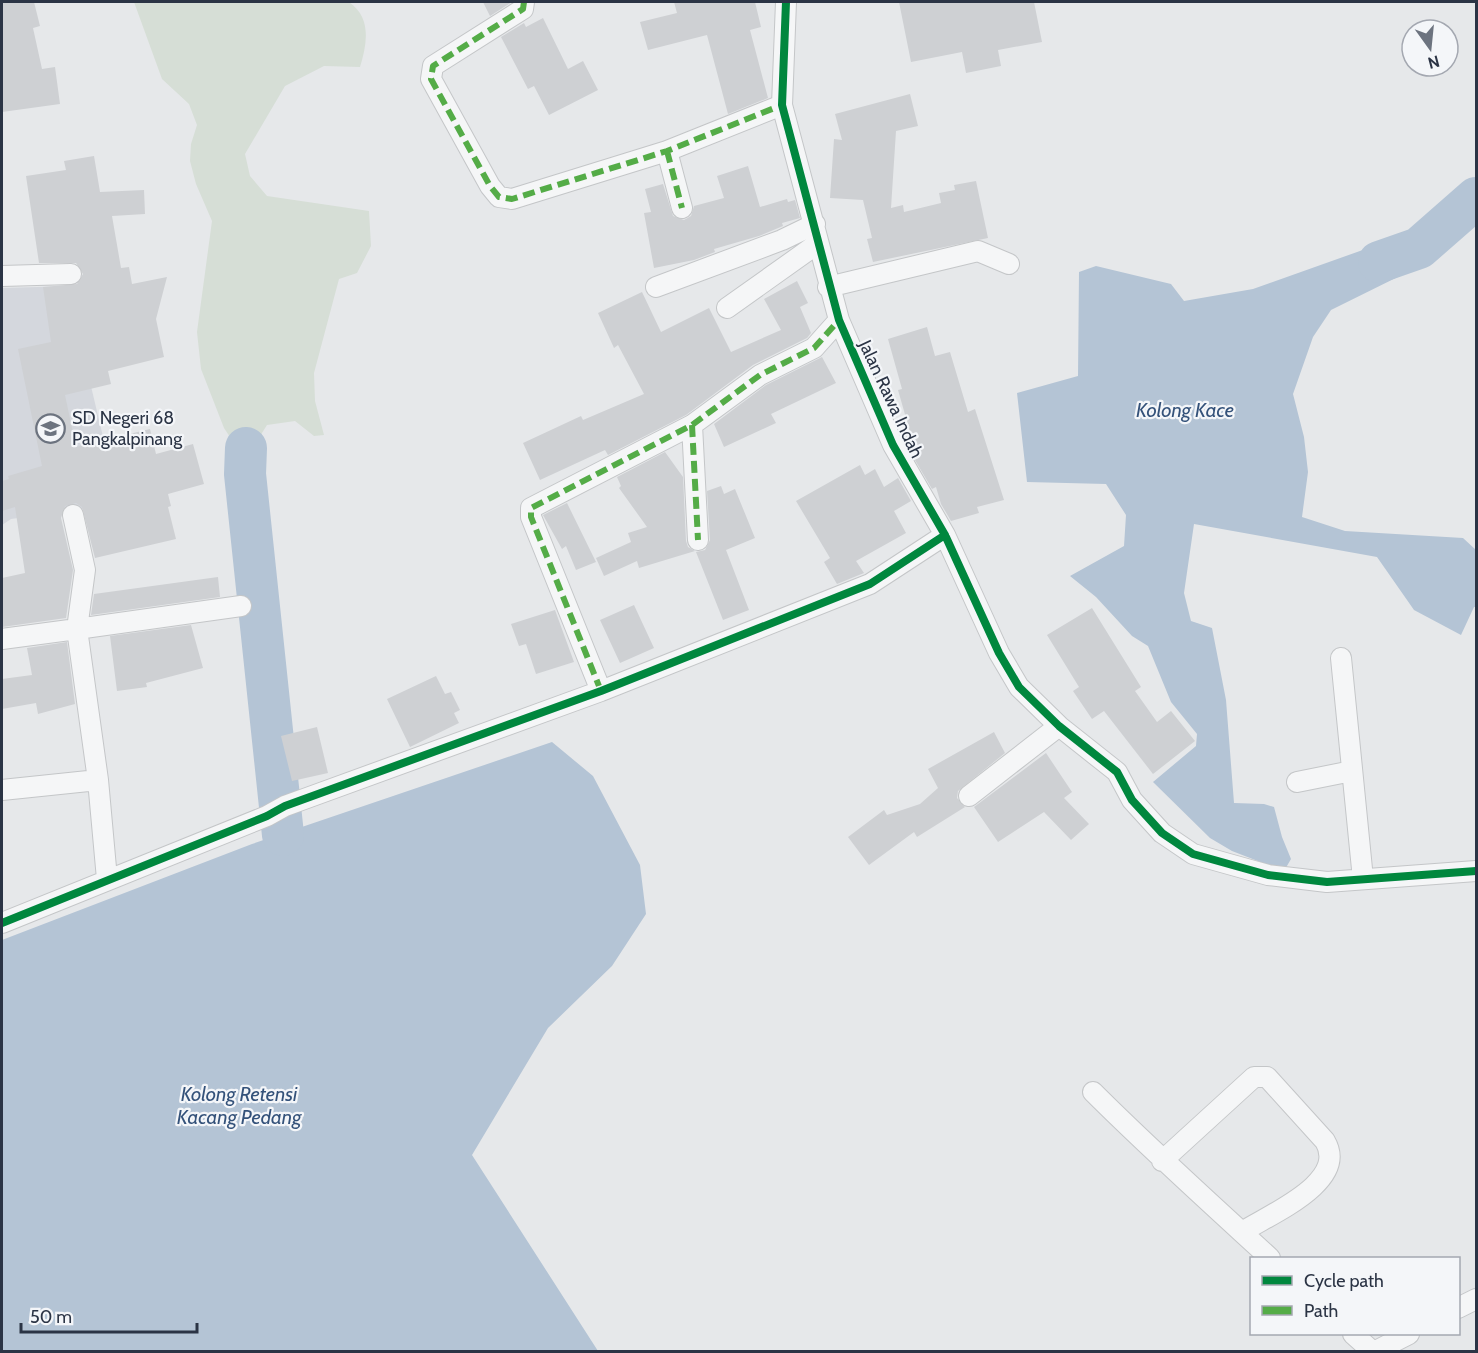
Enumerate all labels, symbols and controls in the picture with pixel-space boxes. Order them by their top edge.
north arrow [1400,18,1460,78]
text: N [1426,51,1442,73]
street label: Jalan Rawa Indah [854,336,928,462]
water label: Kolong Kace [1136,398,1234,422]
place label: SD Negeri 68 Pangkalpinang [72,407,183,450]
school or university icon: SD Negeri 68 Pangkalpinang [35,412,67,444]
water label: Kolong Retensi Kacang Pedang [177,1082,302,1129]
legend [1250,1257,1460,1335]
text: Cycle path [1304,1270,1384,1292]
scale bar [21,1296,196,1334]
text: Path [1304,1300,1338,1322]
text: 50 m [30,1306,72,1328]

